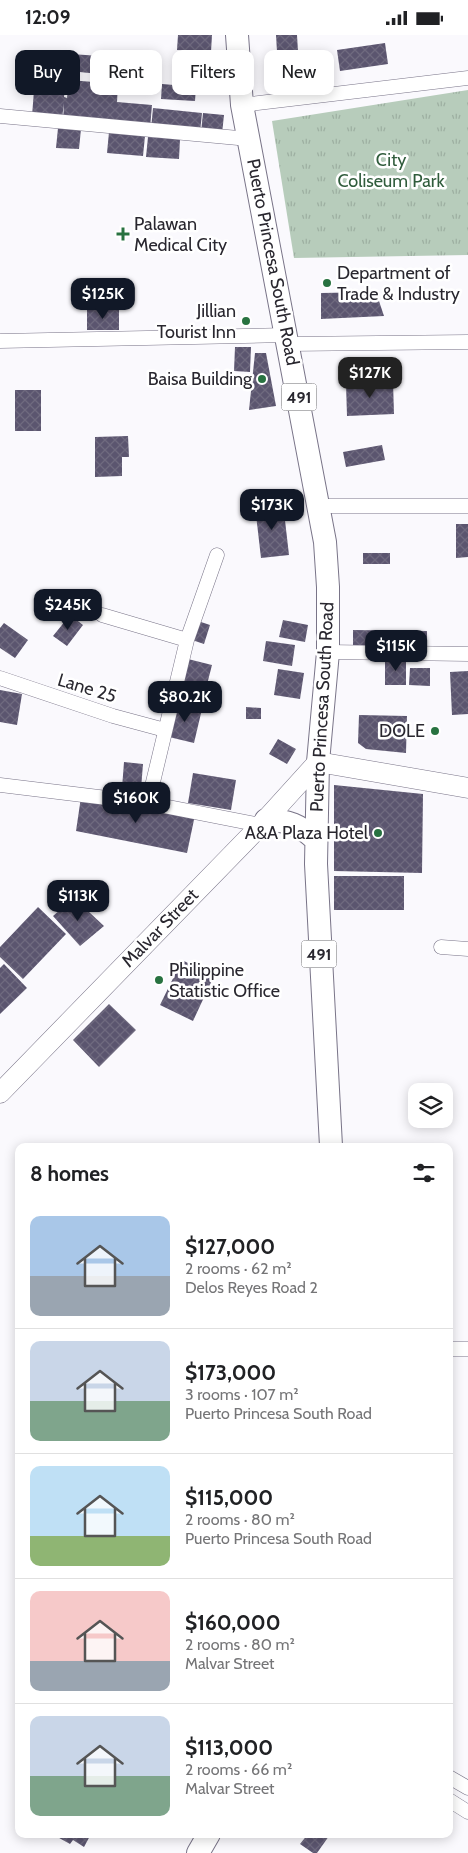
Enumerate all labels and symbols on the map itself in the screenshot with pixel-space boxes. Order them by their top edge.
park label: City Coliseum Park [337,149,446,192]
street label: Puerto Princesa South Road [242,157,304,367]
place label: Palawan Medical City [134,213,227,256]
marker: Palawan Medical City [116,227,130,241]
place label: Department of Trade & Industry [337,262,460,305]
pin: $125K [68,277,138,320]
marker: Department of Trade & Industry [321,277,333,289]
place label: Jillian Tourist Inn [157,300,236,343]
marker: Jillian Tourist Inn [240,315,252,327]
pin: $127K [335,357,405,399]
place label: Baisa Building [148,368,253,390]
marker: Baisa Building [256,373,268,385]
road number: 491 [282,383,316,411]
pin: $173K [237,489,307,531]
pin: $245K [33,589,103,631]
street label: Puerto Princesa South Road [306,601,338,813]
pin: $115K [361,629,431,672]
street label: Lane 25 [55,669,119,707]
pin: $80.2K [144,681,226,723]
place label: DOLE [379,720,425,742]
marker: DOLE [429,725,441,737]
pin: $160K [101,781,171,824]
place label: A&A Plaza Hotel [245,822,369,844]
marker: A&A Plaza Hotel [372,827,384,839]
pin: $113K [43,879,113,922]
street label: Malvar Street [117,884,203,972]
road number: 491 [302,941,336,967]
place label: Philippine Statistic Office [169,959,280,1002]
marker: Philippine Statistic Office [153,974,165,986]

